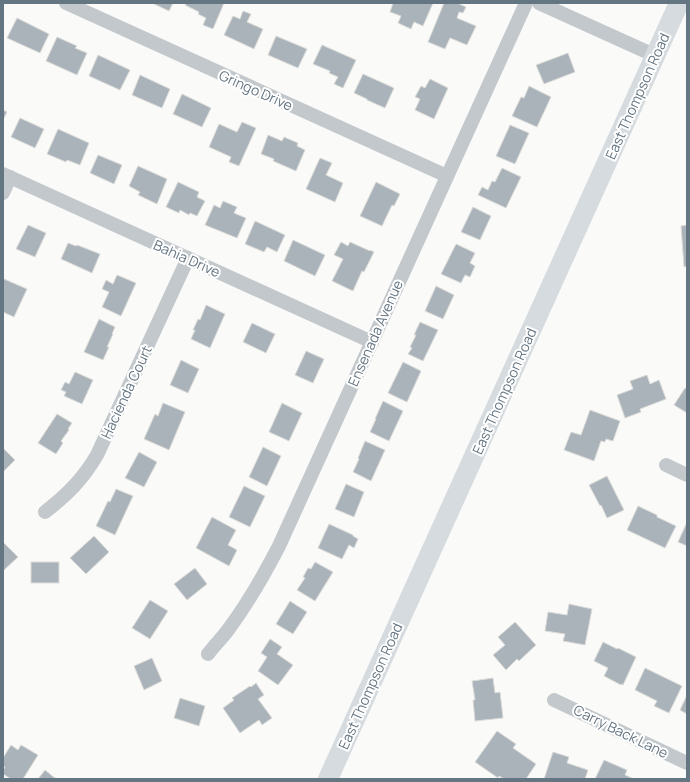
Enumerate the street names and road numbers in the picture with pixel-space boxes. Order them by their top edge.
street label: East Thompson Road [601,30,673,162]
street label: Gringo Drive [216,65,296,115]
street label: Bahia Drive [151,235,223,281]
street label: Ensenada Avenue [343,277,407,389]
street label: East Thompson Road [468,325,540,457]
street label: Hacienda Court [96,342,156,442]
street label: East Thompson Road [334,620,406,752]
street label: Carry Back Lane [570,700,672,762]

